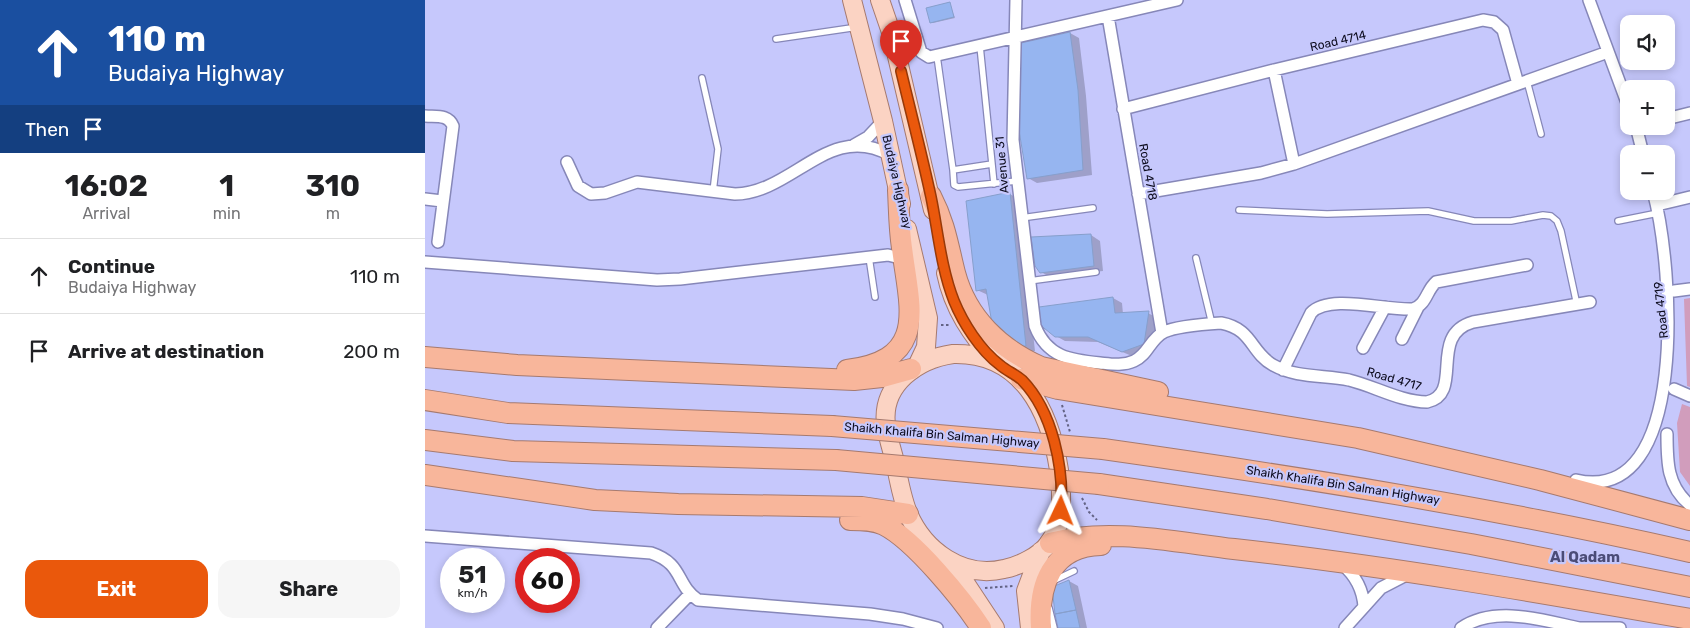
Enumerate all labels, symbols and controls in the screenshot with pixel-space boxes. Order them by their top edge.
map controls [1620,15,1675,200]
button: sound [1620,15,1675,70]
text: 110 m [108,18,206,60]
icon: ahead [25,20,90,85]
pin [880,20,922,71]
icon: arrive [887,27,915,55]
street label: Road 4714 [1308,28,1368,54]
text: Budaiya Highway [108,60,285,87]
button: + [1620,80,1675,135]
icon: arrive [79,115,107,143]
text: Then [25,118,69,141]
street label: Budaiya Highway [879,134,915,231]
street label: Avenue 31 [993,136,1011,194]
street label: Road 4718 [1136,142,1160,202]
button: − [1620,145,1675,200]
text: 16:02 [65,168,148,204]
text: 1 [219,168,234,204]
text: 310 [305,168,360,204]
text: Arrival [82,204,130,223]
text: min [213,204,241,223]
text: m [326,204,340,223]
text: Continue [68,255,155,278]
icon: ahead [25,262,53,290]
text: 110 m [350,265,400,288]
text: Budaiya Highway [68,278,196,297]
street label: Road 4719 [1651,281,1671,339]
icon: arrive [25,337,53,365]
text: Arrive at destination [68,340,264,363]
text: 200 m [343,340,400,363]
street label: Road 4717 [1365,365,1423,393]
street label: Shaikh Khalifa Bin Salman Highway [844,419,1041,451]
street label: Shaikh Khalifa Bin Salman Highway [1245,463,1441,507]
position arrow [1034,484,1086,536]
speed limit sign: 60 [515,548,580,613]
district label: Al Qadam [1550,548,1620,566]
button: Exit [25,560,208,618]
button: Share [218,560,400,618]
text: 51 [458,560,487,589]
text: km/h [458,586,487,600]

